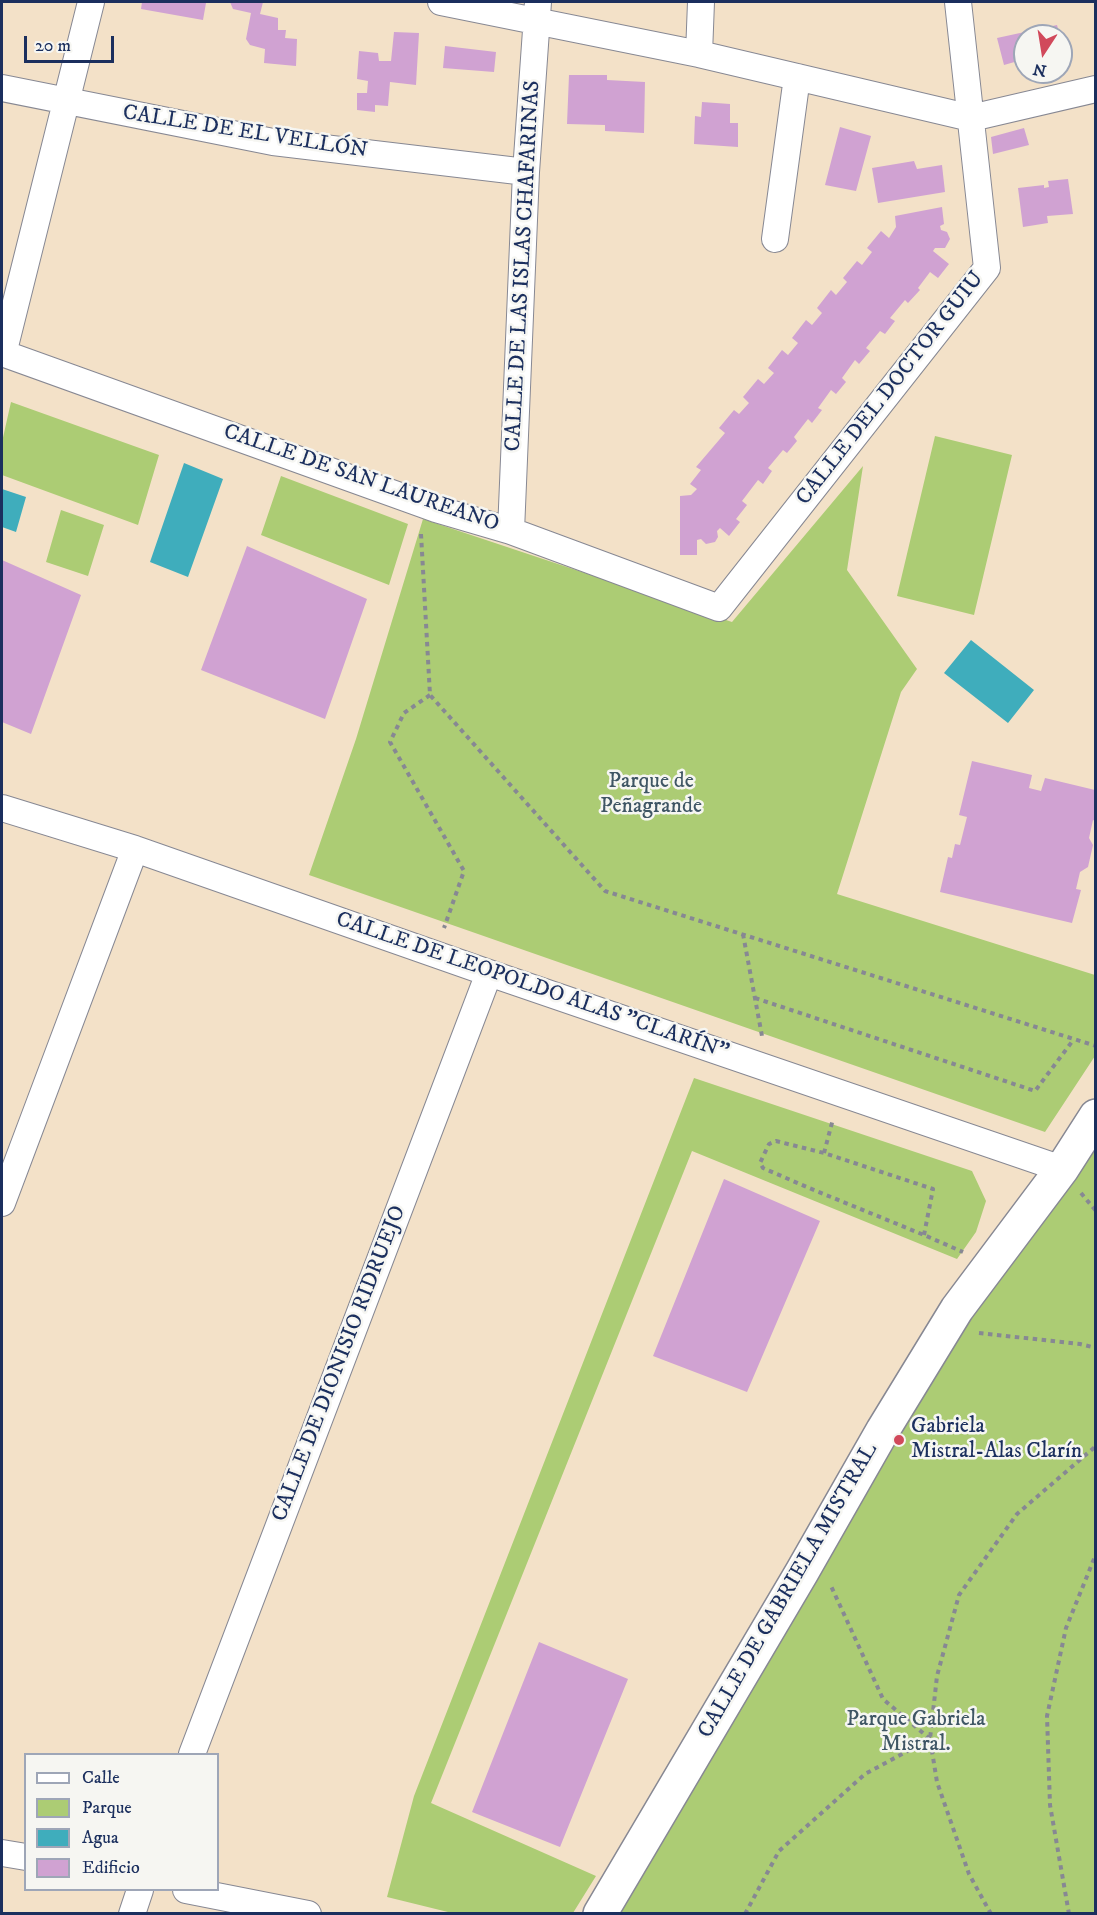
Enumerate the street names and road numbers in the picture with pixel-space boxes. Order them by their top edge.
street label: CALLE DE LAS ISLAS CHAFARINAS [501,80,547,452]
street label: CALLE DE EL VELLÓN [121,101,369,165]
street label: CALLE DEL DOCTOR GUIU [792,267,990,511]
street label: CALLE DE SAN LAUREANO [220,419,502,539]
street label: CALLE DE LEOPOLDO ALAS "CLARÍN" [332,907,732,1067]
street label: CALLE DE DIONISIO RIDRUEJO [267,1202,413,1526]
street label: CALLE DE GABRIELA MISTRAL [693,1439,885,1743]

